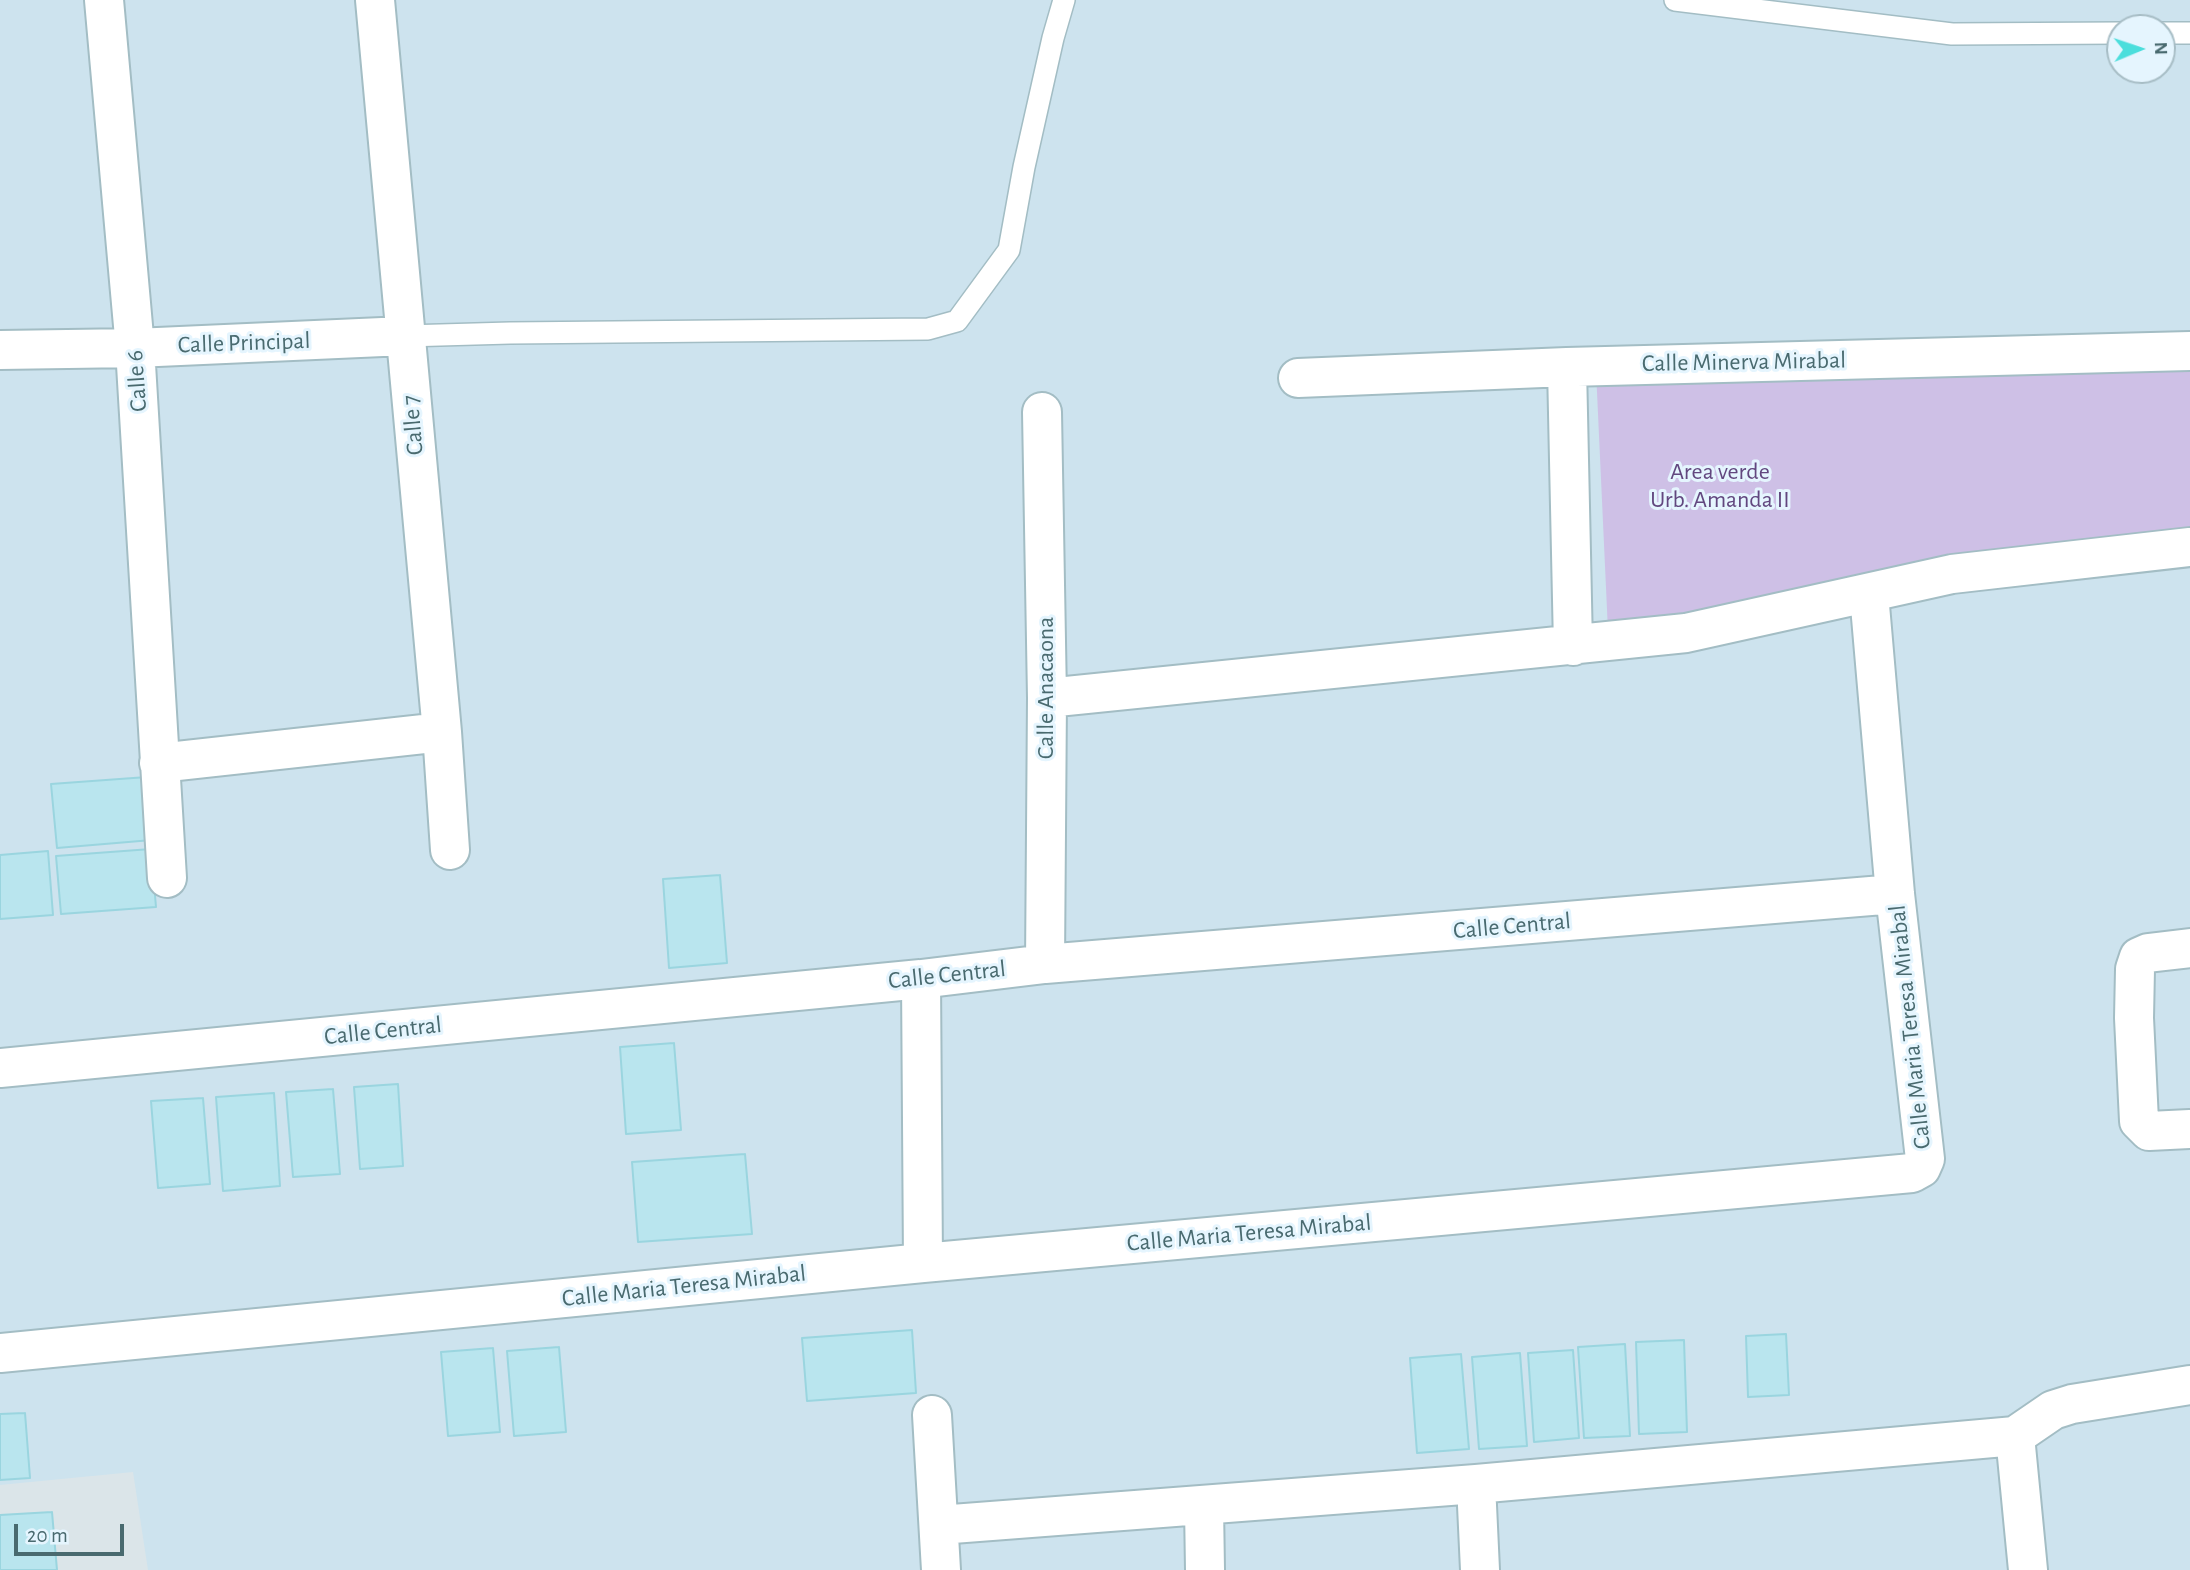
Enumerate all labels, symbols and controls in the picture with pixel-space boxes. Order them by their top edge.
north arrow [2106,14,2176,84]
text: N [2151,41,2170,55]
street label: Calle Principal [177,326,311,360]
street label: Calle Minerva Mirabal [1642,346,1846,378]
street label: Calle 6 [120,349,154,413]
street label: Calle 7 [396,394,430,456]
park label: Area verde Urb. Amanda II [1650,458,1790,514]
street label: Calle Anacaona [1032,617,1060,759]
street label: Calle Maria Teresa Mirabal [1883,904,1937,1150]
street label: Calle Central [1452,907,1572,945]
street label: Calle Central [887,955,1007,995]
street label: Calle Central [323,1011,443,1051]
street label: Calle Maria Teresa Mirabal [1126,1208,1372,1258]
street label: Calle Maria Teresa Mirabal [561,1259,807,1313]
scale bar [18,1510,128,1554]
text: 20 m [27,1525,68,1546]

